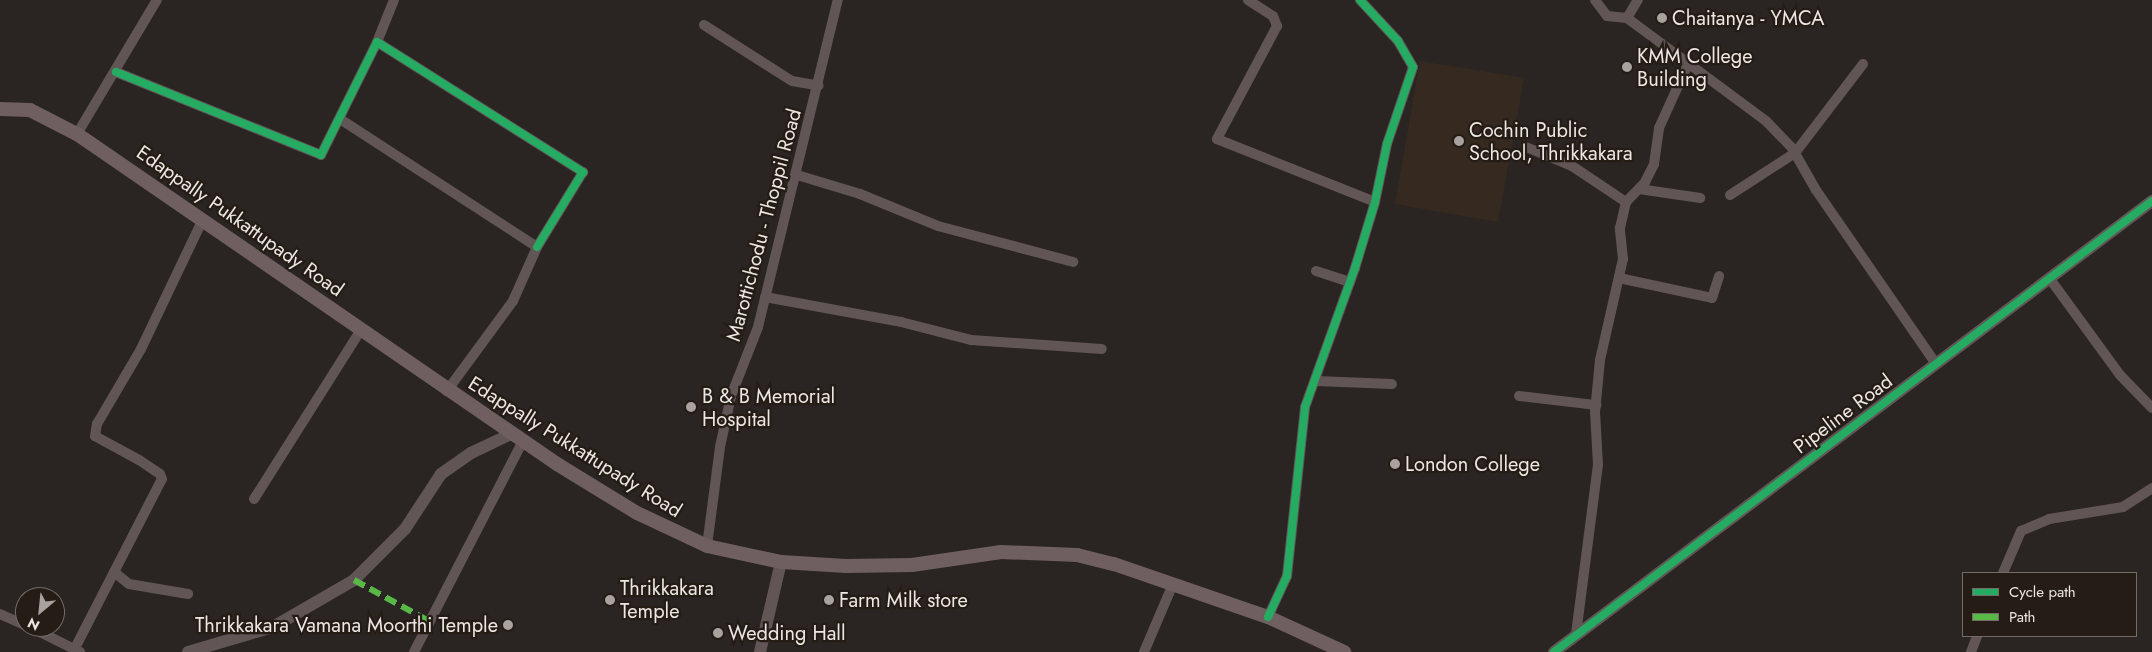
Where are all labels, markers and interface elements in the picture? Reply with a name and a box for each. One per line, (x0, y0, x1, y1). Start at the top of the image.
place label: Chaitanya - YMCA (1672, 6, 1824, 30)
marker: Chaitanya - YMCA (1656, 12, 1668, 24)
place label: KMM College Building (1637, 44, 1753, 91)
marker: KMM College Building (1621, 61, 1633, 73)
street label: Marottichodu - Thoppil Road (721, 106, 807, 344)
place label: Cochin Public School, Thrikkakara (1469, 118, 1633, 165)
marker: Cochin Public School, Thrikkakara (1453, 135, 1465, 147)
street label: Edappally Pukkattupady Road (132, 140, 348, 302)
street label: Pipeline Road (1789, 369, 1897, 459)
street label: Edappally Pukkattupady Road (464, 371, 686, 523)
place label: B & B Memorial Hospital (702, 384, 835, 431)
marker: B & B Memorial Hospital (684, 400, 698, 414)
place label: London College (1405, 452, 1540, 476)
marker: London College (1389, 458, 1401, 470)
legend (1962, 572, 2137, 637)
place label: Thrikkakara Temple (620, 576, 714, 623)
text: Cycle path (2009, 581, 2076, 603)
north arrow (15, 587, 65, 637)
place label: Farm Milk store (839, 588, 968, 612)
marker: Thrikkakara Temple (604, 594, 616, 606)
marker: Farm Milk store (823, 594, 835, 606)
text: Path (2009, 606, 2035, 628)
text: N (24, 613, 43, 636)
place label: Thrikkakara Vamana Moorthi Temple (195, 613, 498, 637)
marker: Thrikkakara Vamana Moorthi Temple (502, 619, 514, 631)
place label: Wedding Hall (728, 621, 846, 645)
marker: Wedding Hall (712, 627, 724, 639)

